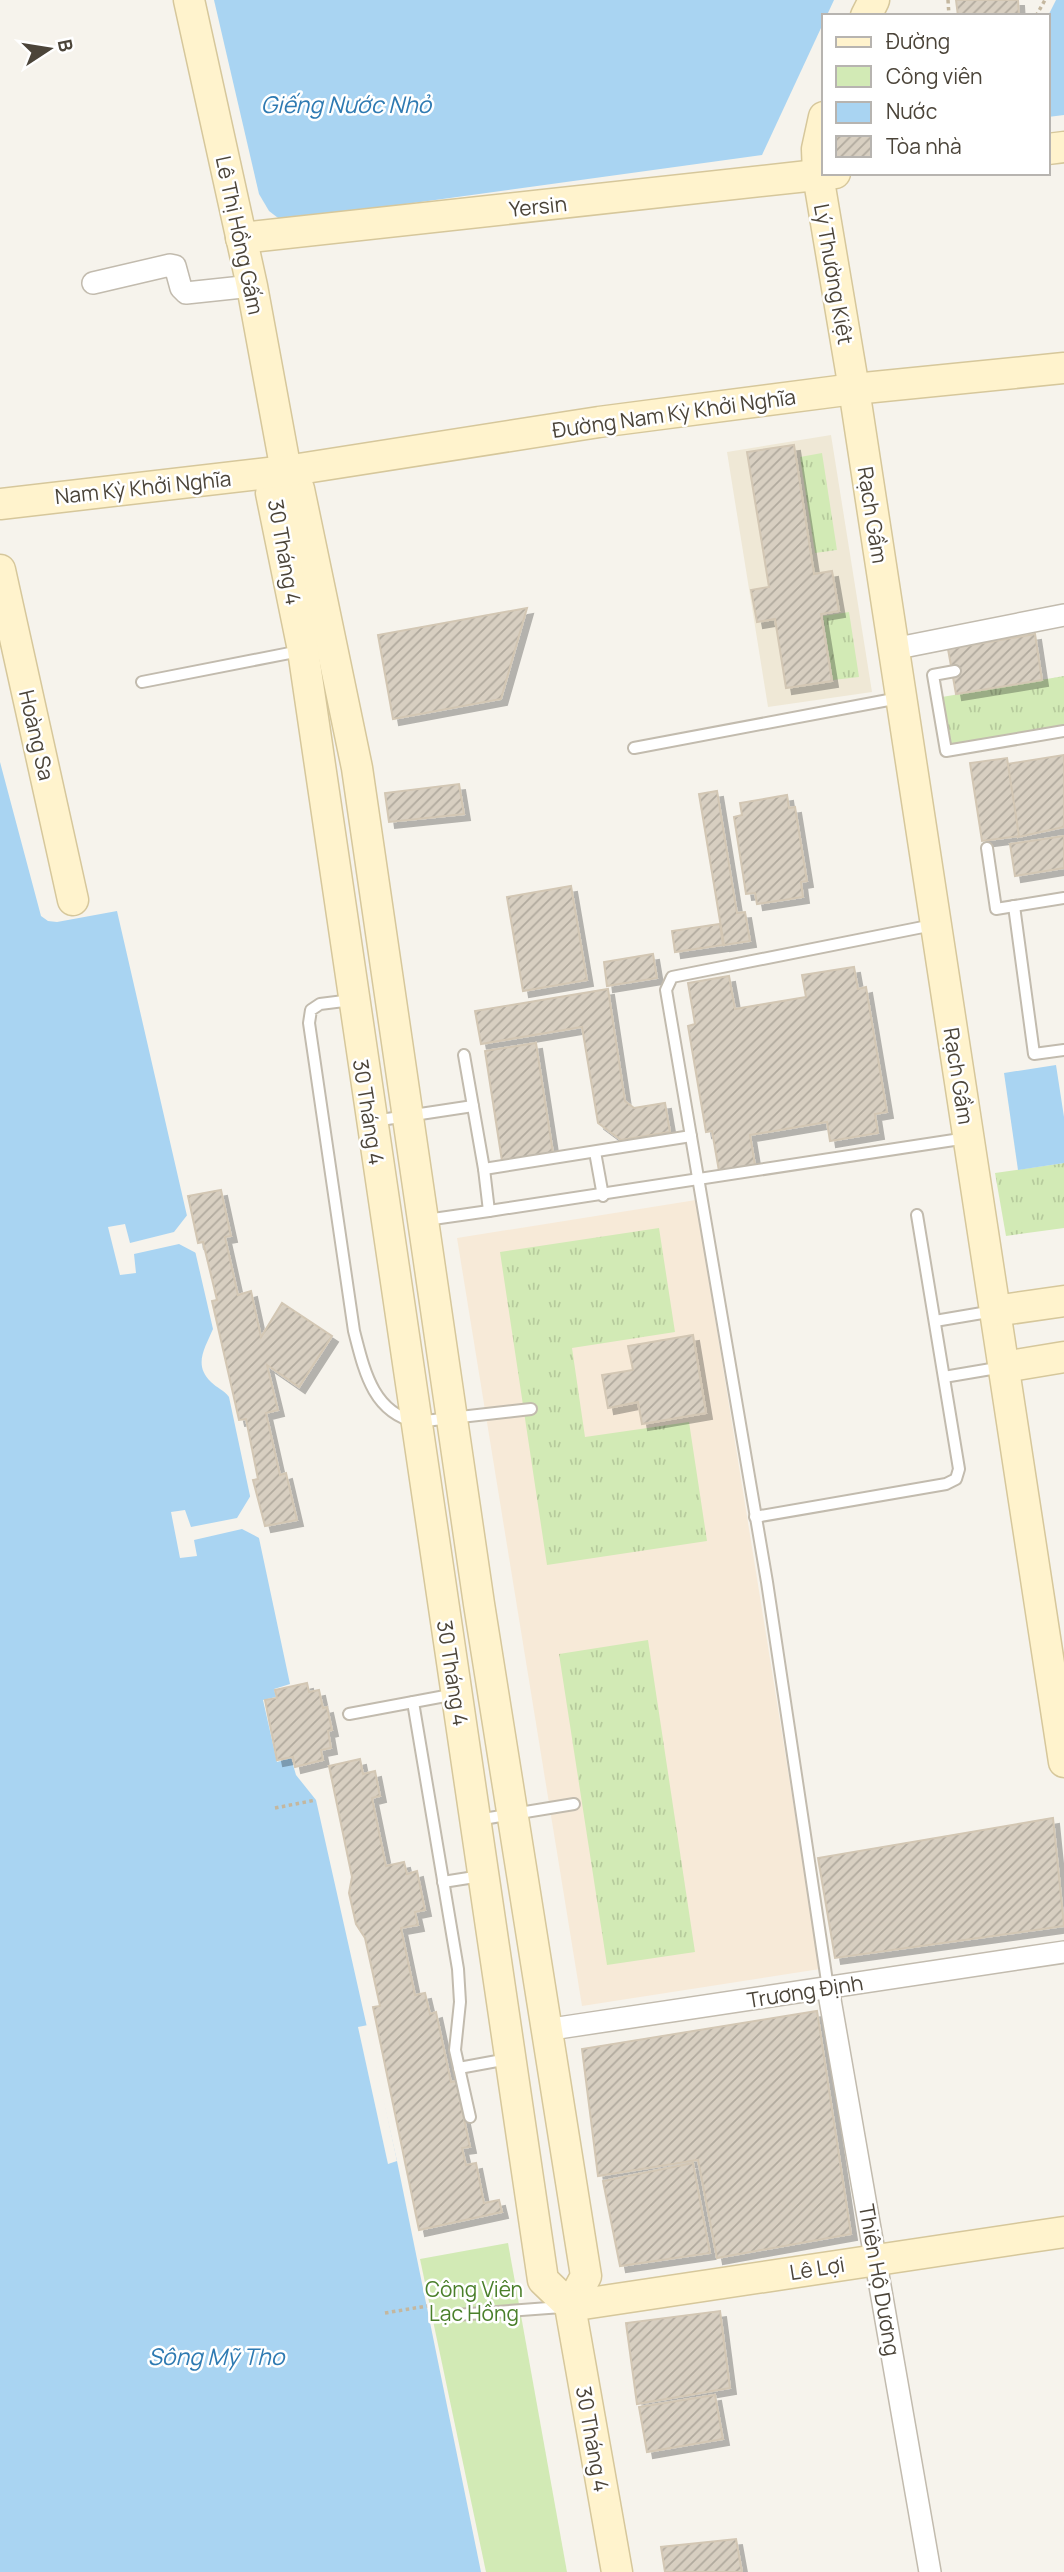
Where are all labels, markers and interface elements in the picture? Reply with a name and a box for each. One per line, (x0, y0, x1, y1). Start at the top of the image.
north arrow (14, 14, 84, 84)
legend (822, 14, 1050, 175)
text: Đường (886, 27, 950, 55)
text: B (52, 37, 80, 54)
text: Công viên (886, 62, 983, 90)
water label: Giếng Nước Nhỏ (261, 88, 433, 120)
text: Nước (886, 97, 937, 125)
text: Tòa nhà (886, 132, 962, 160)
street label: Lê Thị Hồng Gấm (210, 153, 270, 317)
street label: Yersin (508, 189, 568, 223)
street label: Lý Thường Kiệt (808, 201, 860, 347)
street label: Đường Nam Kỳ Khởi Nghĩa (550, 382, 798, 444)
street label: Nam Kỳ Khởi Nghĩa (53, 464, 233, 510)
street label: Rạch Gầm (852, 465, 894, 565)
street label: 30 Tháng 4 (262, 497, 308, 607)
street label: Hoàng Sa (13, 687, 61, 783)
street label: Rạch Gầm (938, 1026, 980, 1126)
street label: 30 Tháng 4 (347, 1057, 391, 1167)
street label: 30 Tháng 4 (431, 1618, 475, 1728)
street label: Trương Định (745, 1968, 865, 2014)
street label: Thiên Hộ Dương (853, 2202, 907, 2358)
street label: Lê Lợi (788, 2250, 846, 2286)
park label: Công Viên Lạc Hồng (425, 2275, 523, 2327)
water label: Sông Mỹ Tho (148, 2340, 286, 2372)
street label: 30 Tháng 4 (570, 2384, 616, 2494)

